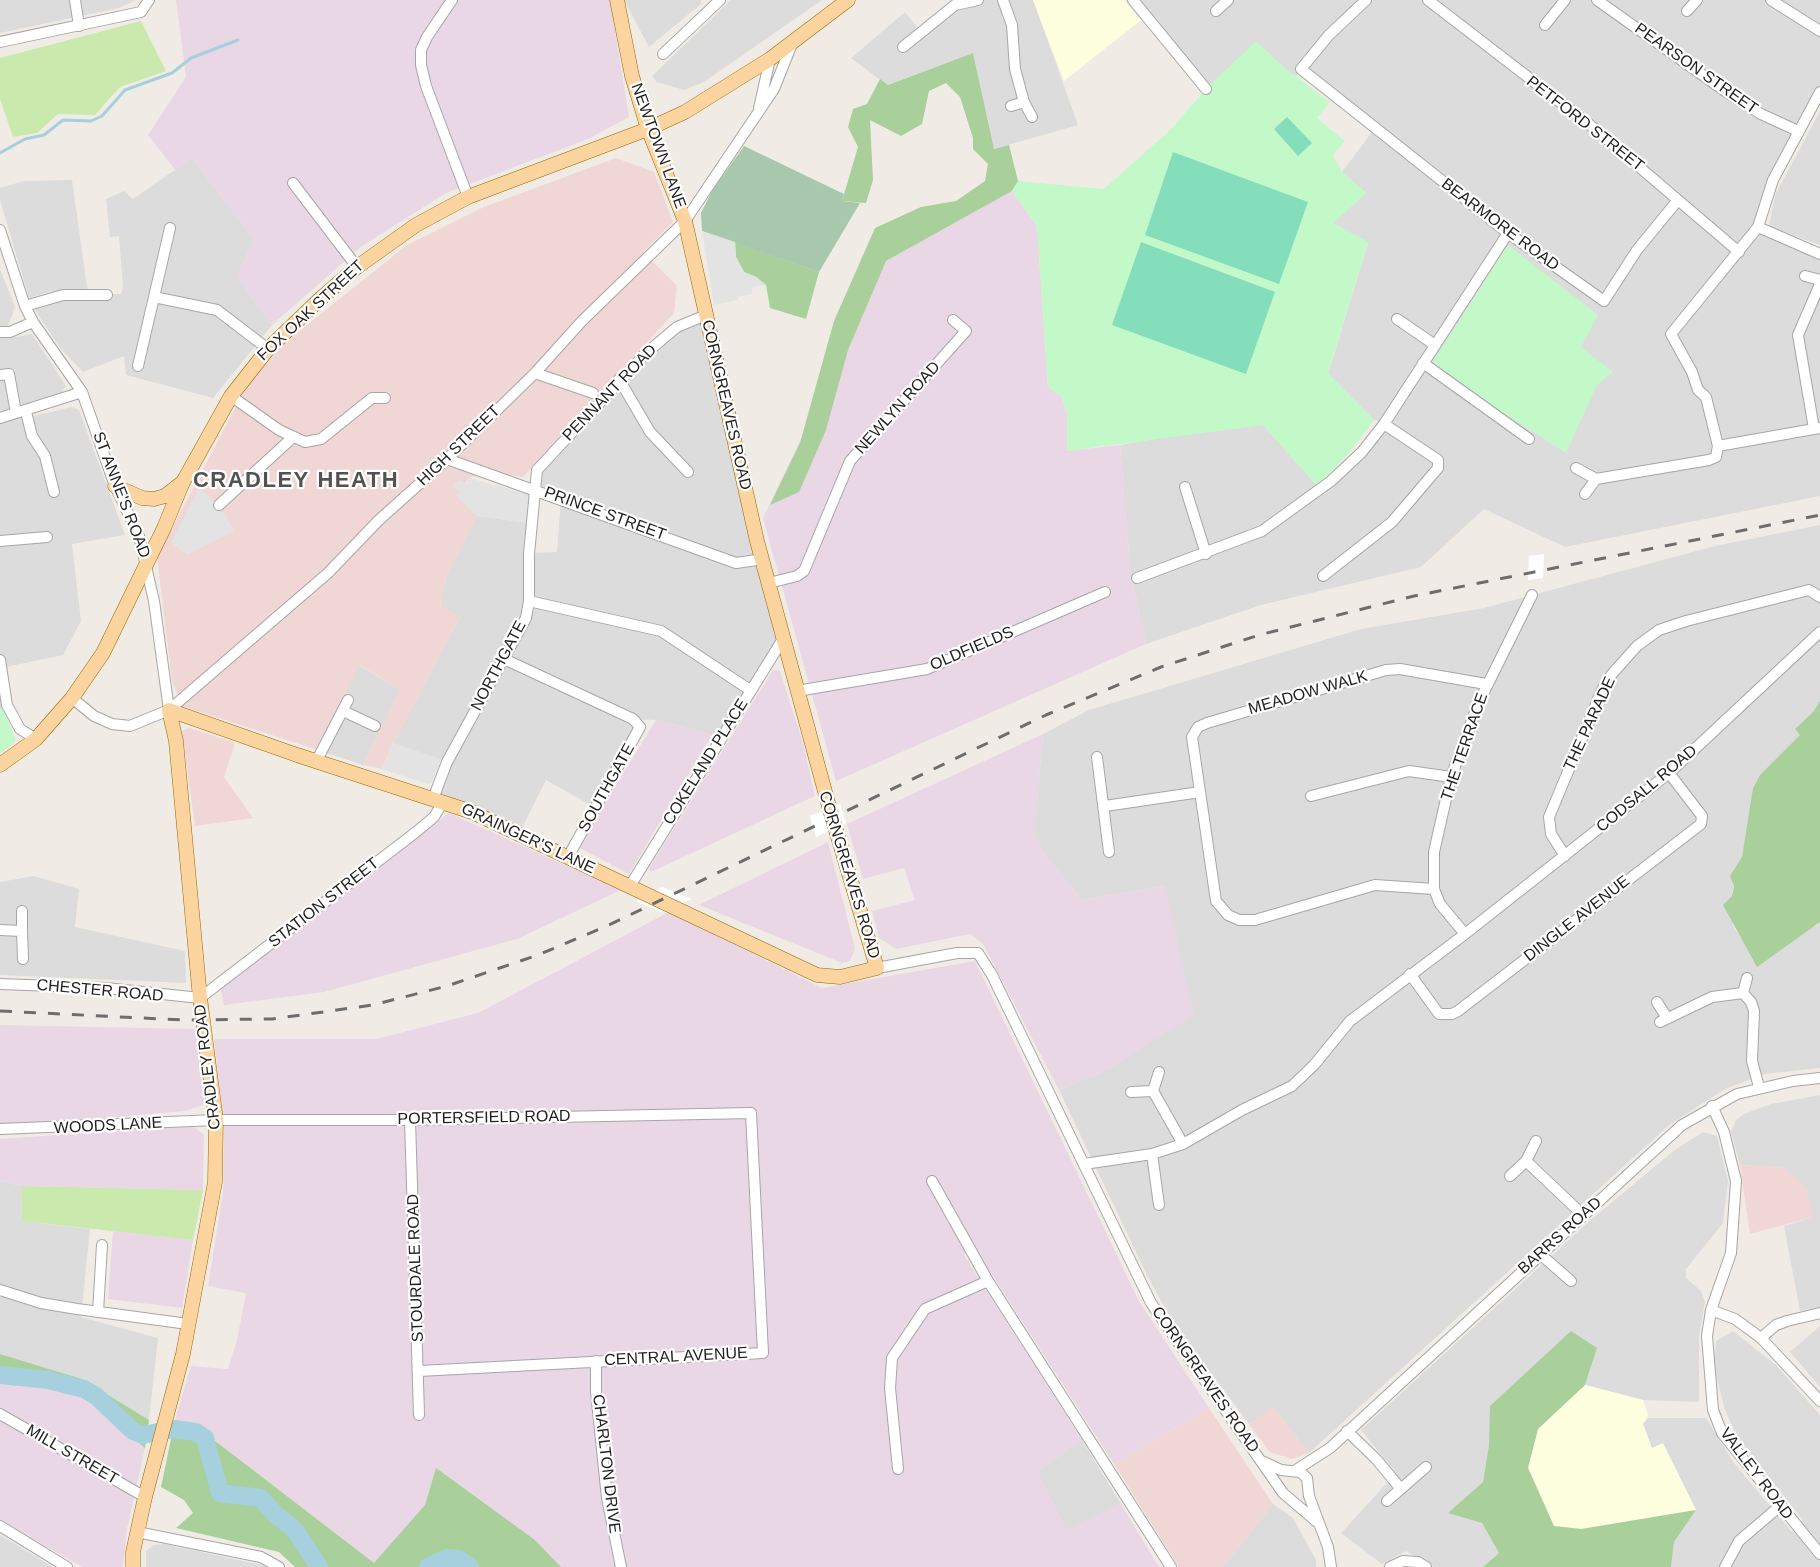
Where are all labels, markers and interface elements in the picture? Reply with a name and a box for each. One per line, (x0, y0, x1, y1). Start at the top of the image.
street label: PEARSON STREET (1631, 19, 1761, 119)
street label: PETFORD STREET (1522, 72, 1648, 176)
street label: NEWTOWN LANE (626, 81, 690, 211)
street label: BEARMORE ROAD (1437, 175, 1563, 275)
street label: FOX OAK STREET (254, 257, 368, 365)
street label: CORNGREAVES ROAD (697, 318, 755, 492)
street label: PENNANT ROAD (559, 341, 661, 445)
street label: NEWLYN ROAD (851, 358, 945, 458)
street label: HIGH STREET (414, 402, 504, 490)
street label: ST ANNE'S ROAD (88, 429, 154, 561)
district label: CRADLEY HEATH (193, 468, 399, 494)
street label: PRINCE STREET (542, 483, 668, 545)
street label: NORTHGATE (467, 618, 531, 714)
street label: OLDFIELDS (927, 623, 1017, 675)
street label: MEADOW WALK (1246, 667, 1370, 719)
street label: THE PARADE (1560, 674, 1620, 774)
street label: THE TERRACE (1438, 691, 1492, 803)
street label: COKELAND PLACE (659, 695, 753, 829)
street label: SOUTHGATE (575, 740, 639, 836)
street label: CODSALL ROAD (1593, 741, 1701, 837)
street label: CORNGREAVES ROAD (814, 789, 884, 961)
street label: GRAINGER'S LANE (458, 800, 598, 878)
street label: STATION STREET (265, 854, 383, 952)
street label: DINGLE AVENUE (1520, 872, 1634, 966)
street label: CHESTER ROAD (36, 976, 164, 1006)
street label: CRADLEY ROAD (191, 1003, 225, 1131)
street label: PORTERSFIELD ROAD (397, 1107, 571, 1129)
street label: WOODS LANE (53, 1114, 163, 1138)
street label: BARRS ROAD (1514, 1193, 1606, 1279)
street label: STOURDALE ROAD (404, 1194, 428, 1342)
street label: CORNGREAVES ROAD (1147, 1303, 1263, 1457)
street label: CENTRAL AVENUE (604, 1344, 748, 1370)
street label: CHARLTON DRIVE (588, 1393, 624, 1535)
street label: MILL STREET (23, 1421, 121, 1489)
street label: VALLEY ROAD (1715, 1424, 1797, 1524)

